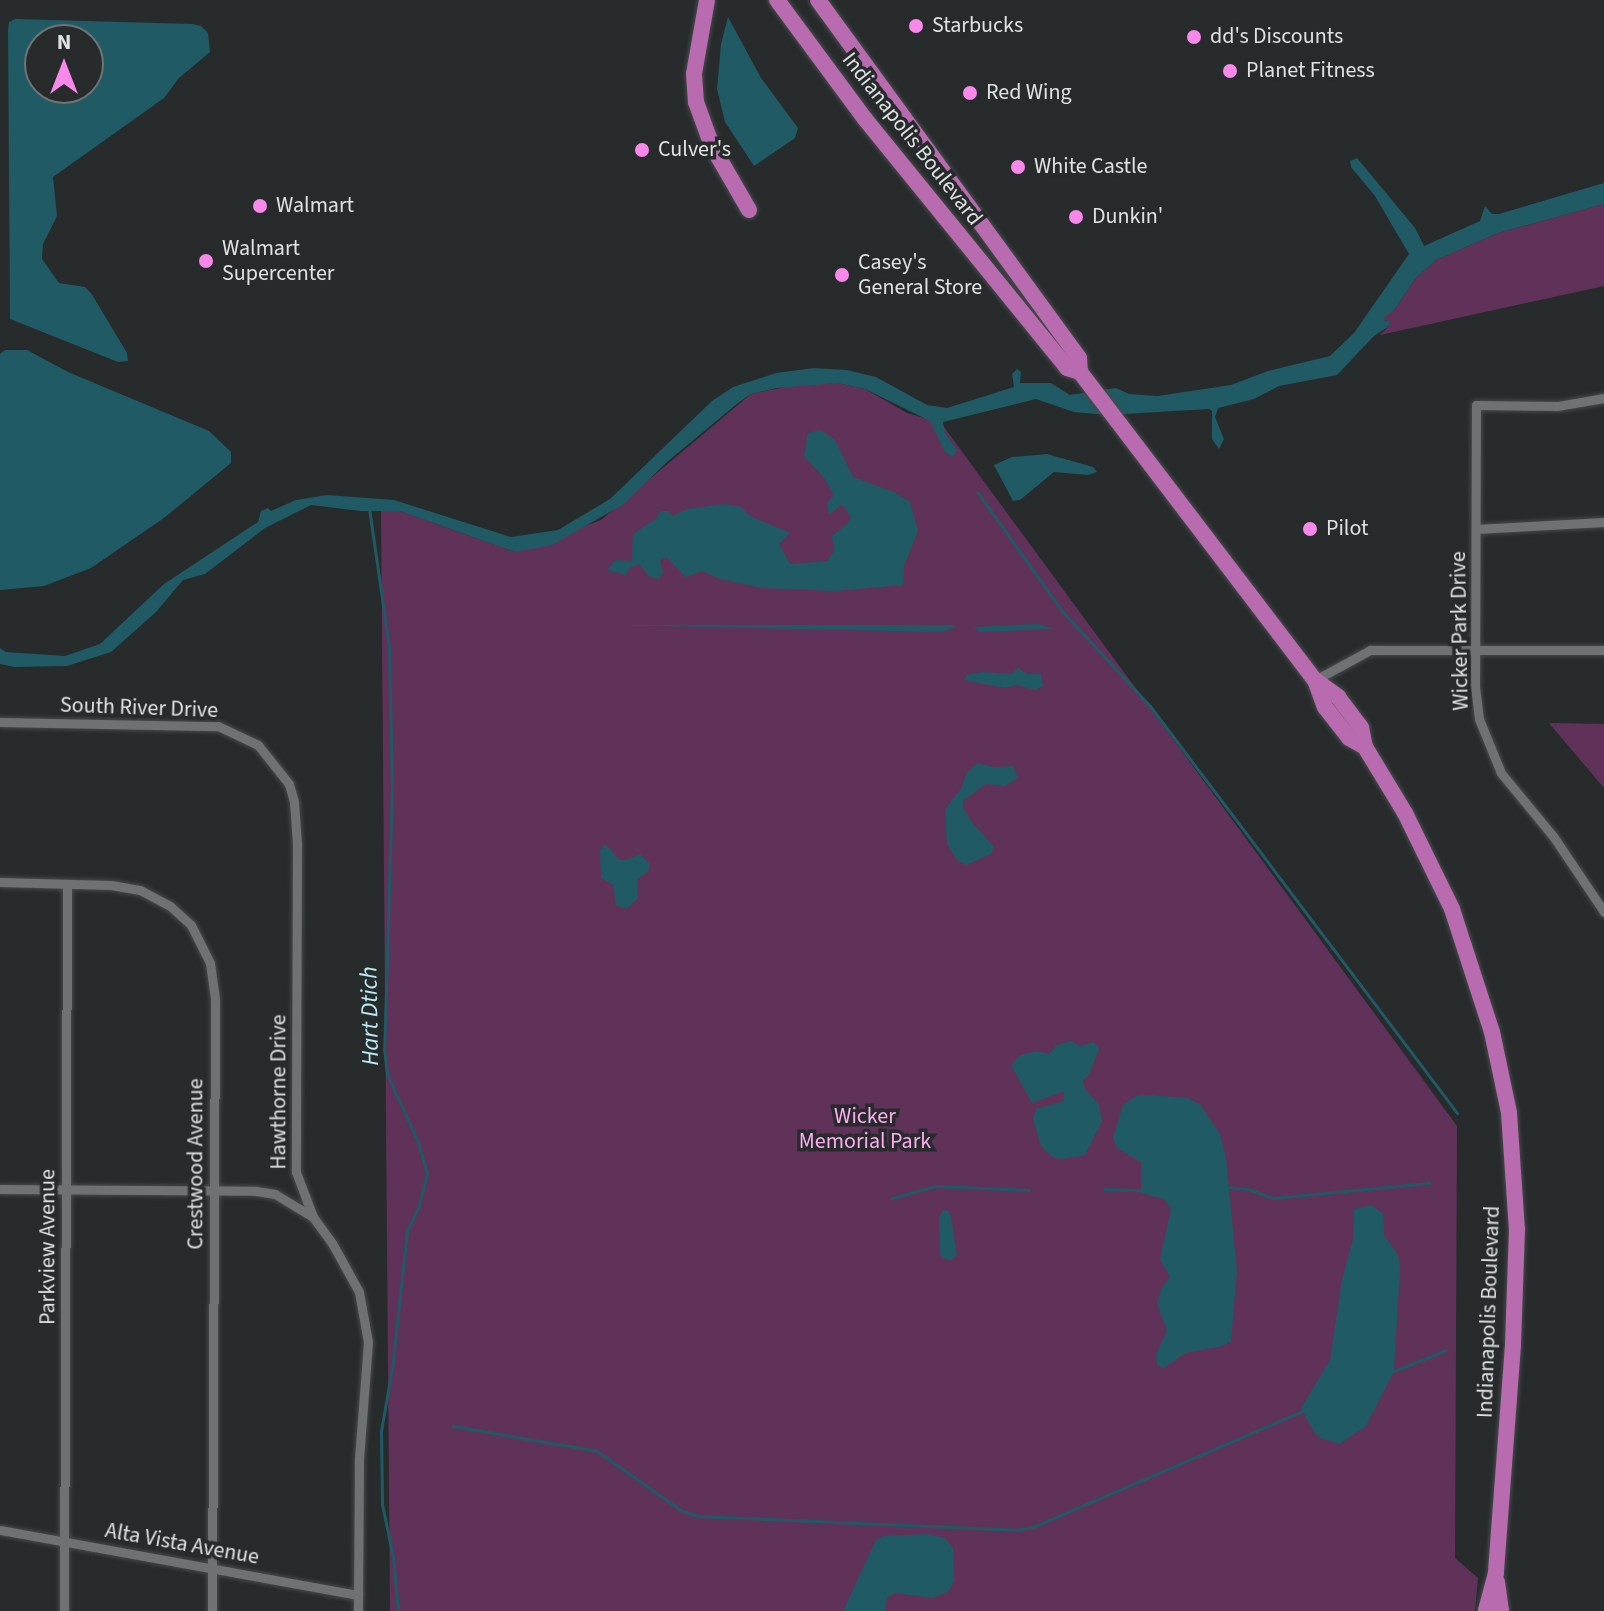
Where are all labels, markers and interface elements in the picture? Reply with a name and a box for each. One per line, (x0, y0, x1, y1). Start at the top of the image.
place label: Starbucks (932, 13, 1023, 39)
marker: Starbucks (907, 17, 925, 35)
north arrow (24, 24, 104, 104)
place label: dd's Discounts (1210, 24, 1343, 50)
text: N (57, 26, 71, 58)
marker: dd's Discounts (1185, 28, 1203, 46)
street label: Indianapolis Boulevard (836, 47, 988, 231)
place label: Planet Fitness (1246, 58, 1375, 84)
marker: Planet Fitness (1221, 62, 1239, 80)
place label: Red Wing (986, 80, 1072, 106)
marker: Red Wing (961, 84, 979, 102)
place label: Culver's (658, 137, 731, 163)
marker: Culver's (633, 141, 651, 159)
place label: White Castle (1034, 154, 1148, 180)
marker: White Castle (1009, 158, 1027, 176)
place label: Walmart (276, 193, 354, 219)
marker: Walmart (251, 197, 269, 215)
place label: Dunkin' (1092, 204, 1163, 230)
marker: Dunkin' (1067, 208, 1085, 226)
place label: Walmart Supercenter (222, 235, 334, 286)
place label: Casey's General Store (858, 249, 982, 300)
marker: Walmart Supercenter (197, 252, 215, 270)
marker: Casey's General Store (833, 266, 851, 284)
place label: Pilot (1326, 516, 1368, 542)
marker: Pilot (1301, 520, 1319, 538)
street label: Wicker Park Drive (1445, 551, 1475, 711)
street label: South River Drive (59, 692, 219, 724)
water label: Hart Dtich (355, 966, 385, 1066)
street label: Hawthorne Drive (266, 1014, 292, 1170)
street label: Crestwood Avenue (183, 1078, 209, 1250)
park label: Wicker Memorial Park (799, 1103, 931, 1154)
street label: Parkview Avenue (35, 1169, 61, 1325)
street label: Indianapolis Boulevard (1472, 1205, 1506, 1419)
street label: Alta Vista Avenue (103, 1517, 261, 1571)

